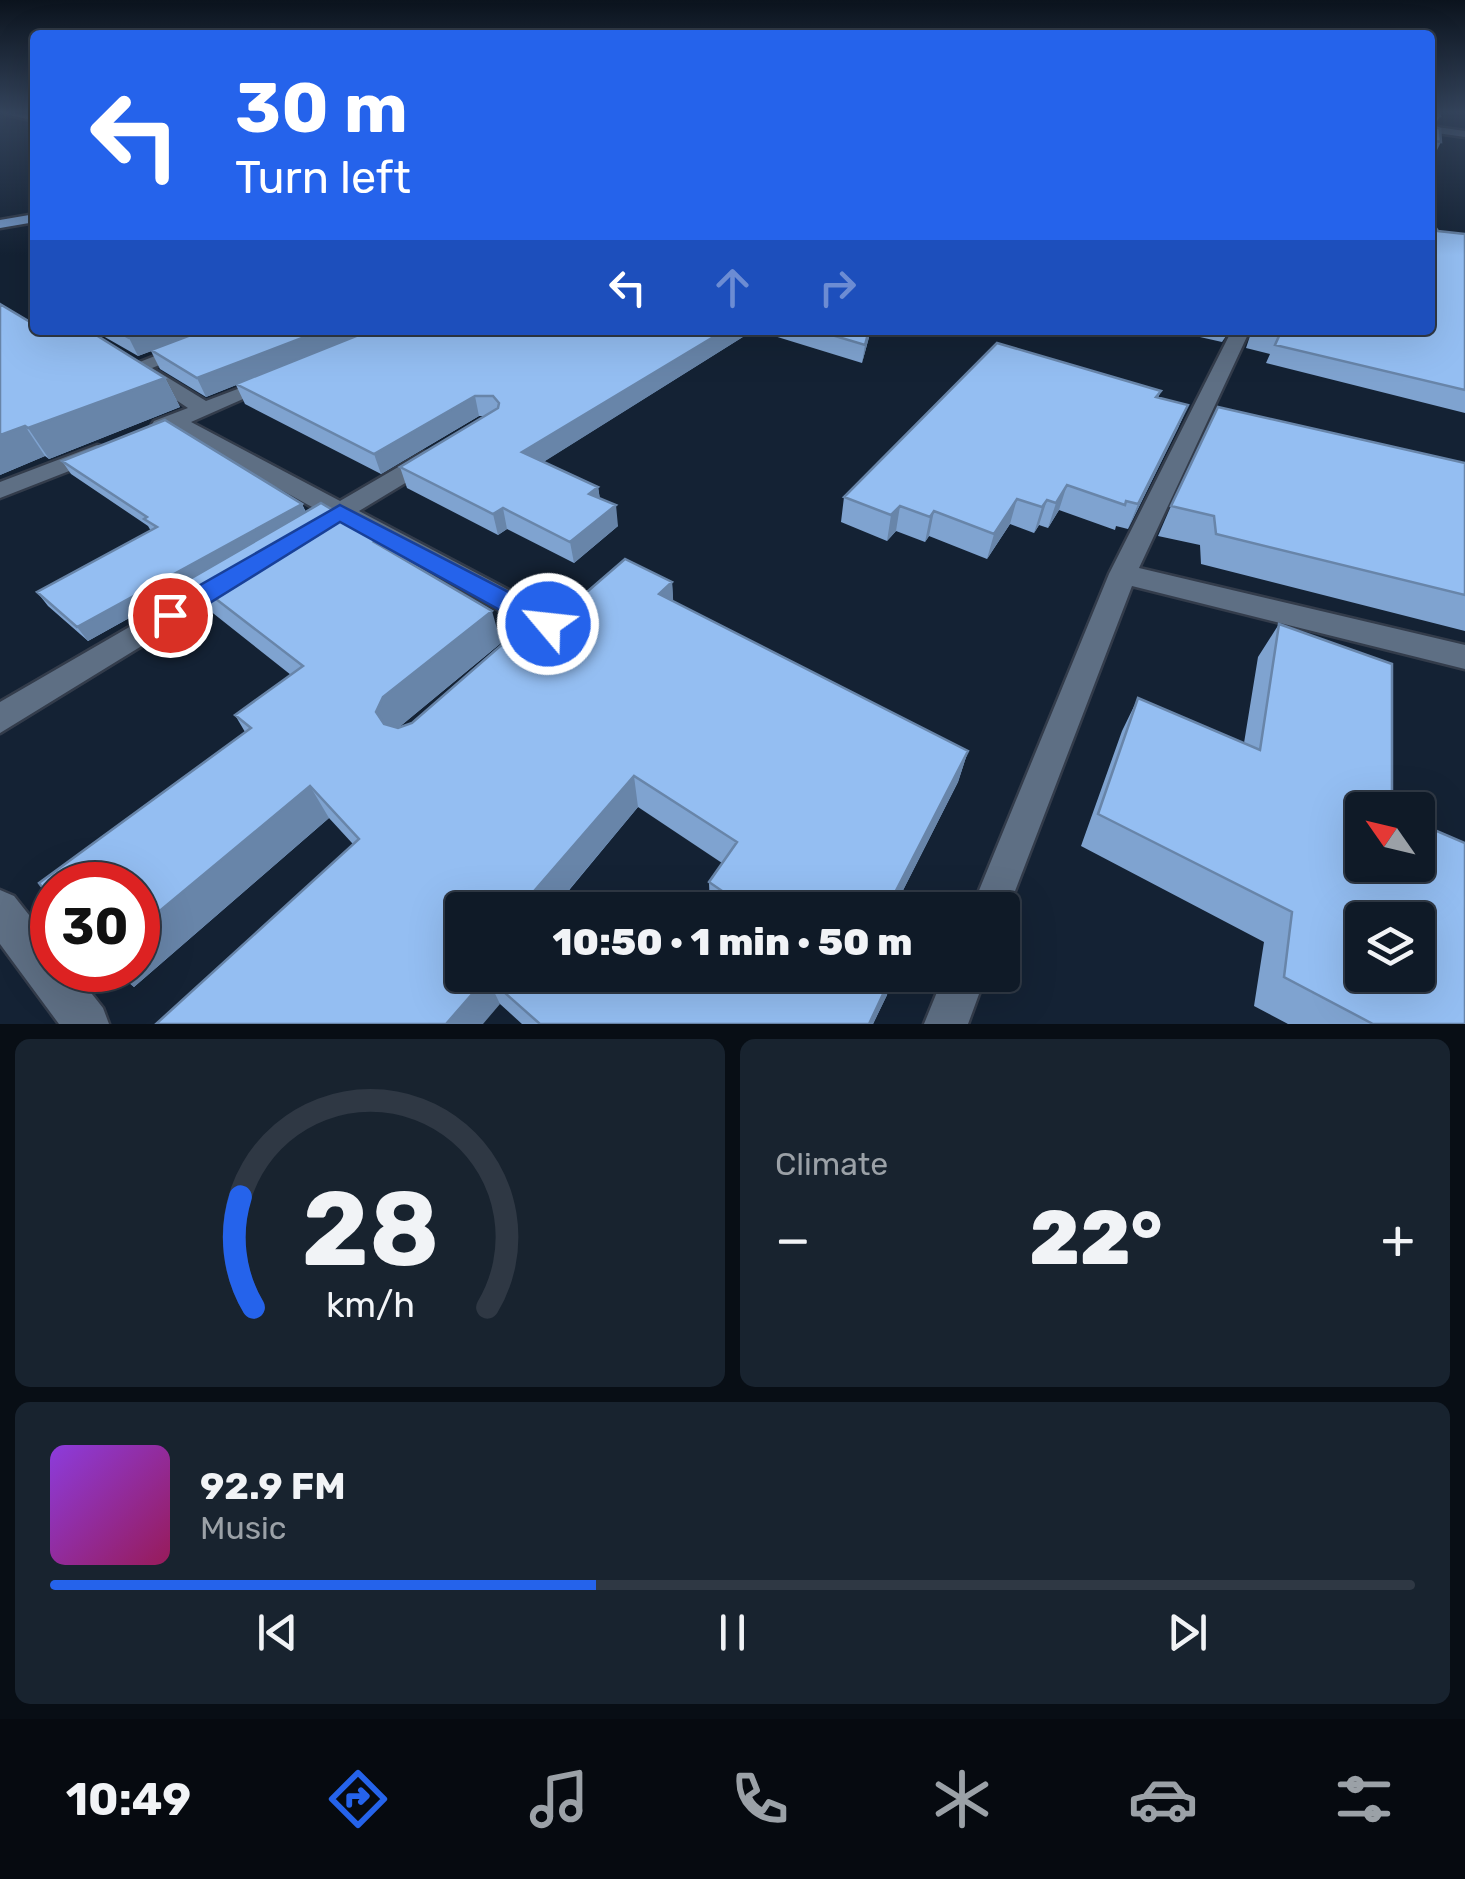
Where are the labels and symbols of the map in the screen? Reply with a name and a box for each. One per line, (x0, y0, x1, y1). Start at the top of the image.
position arrow (496, 572, 600, 676)
pin (128, 573, 213, 658)
north arrow (1345, 792, 1435, 882)
speed limit sign: 30 (30, 862, 160, 992)

